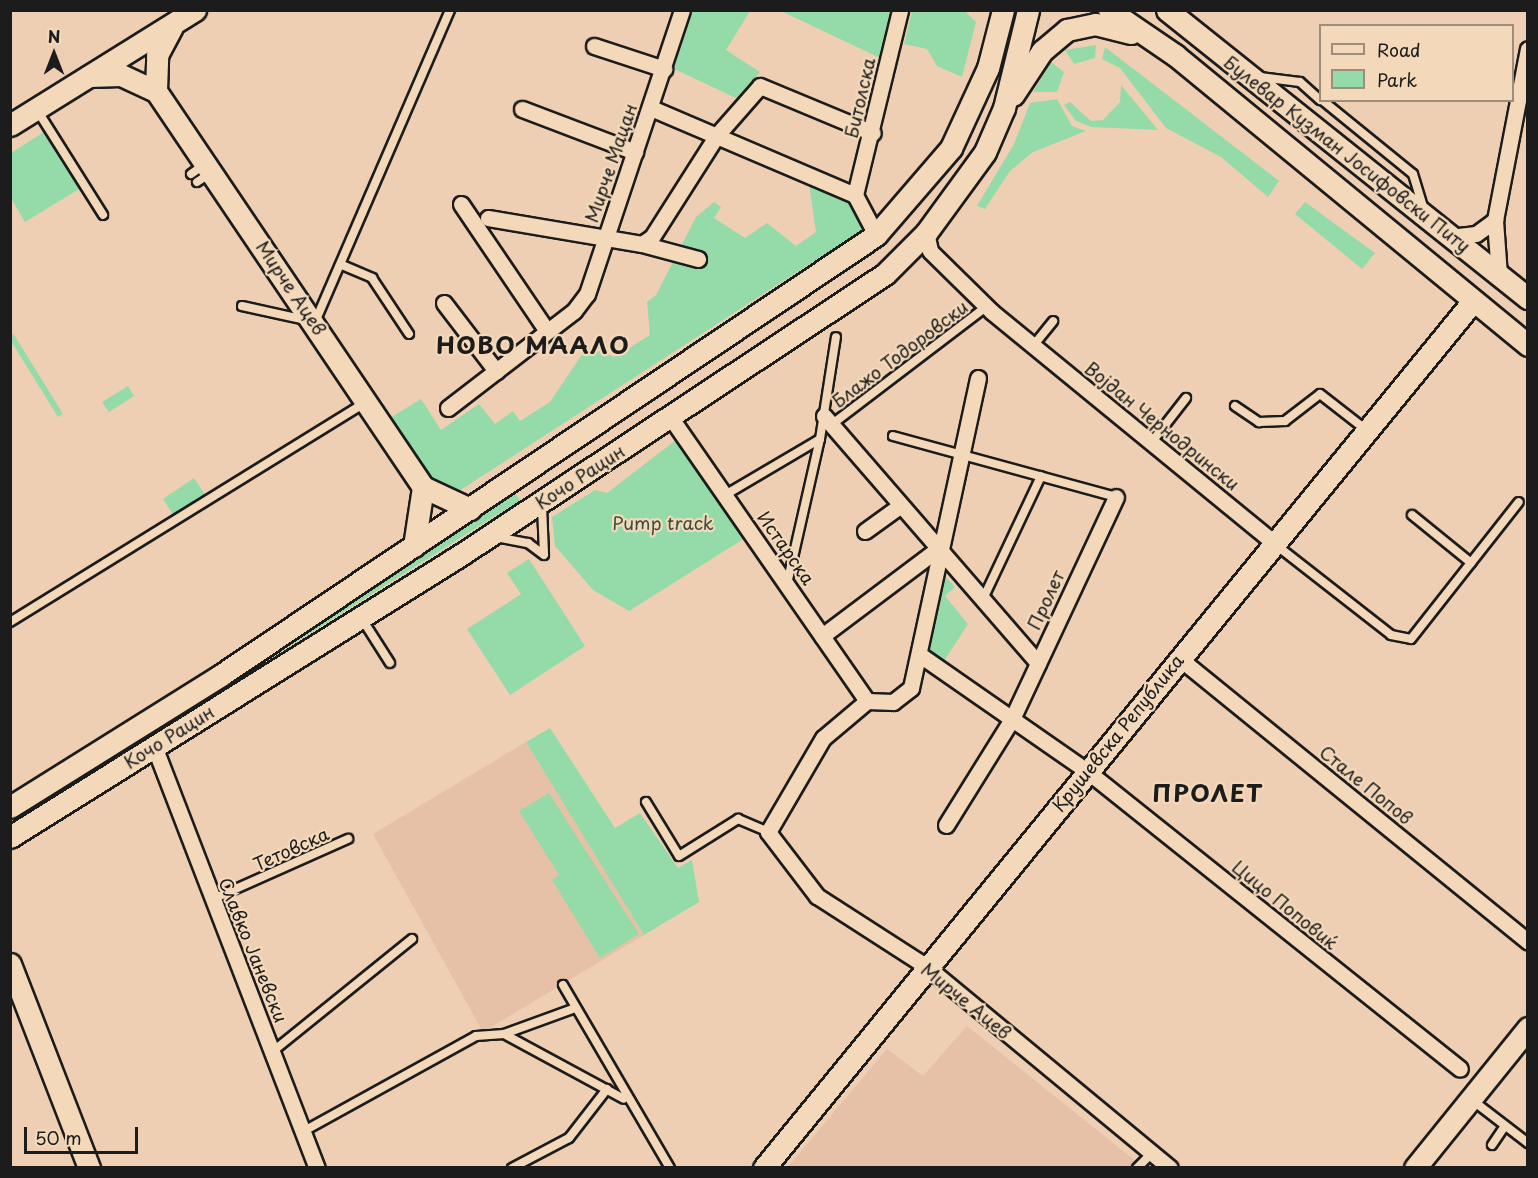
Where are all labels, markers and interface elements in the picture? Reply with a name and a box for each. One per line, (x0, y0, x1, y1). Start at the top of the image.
north arrow (24, 24, 84, 84)
text: N (48, 24, 60, 48)
legend (1319, 24, 1514, 102)
text: Road (1377, 36, 1421, 63)
street label: Булевар Кузман Јосифовски Питу (1218, 50, 1476, 258)
street label: Битолска (840, 56, 880, 140)
text: Park (1377, 66, 1417, 93)
street label: Мирче Мацан (580, 100, 642, 226)
street label: Мирче Ацев (252, 237, 330, 339)
street label: Блажо Тодоровски (828, 296, 972, 412)
district label: НОВО МААЛО (437, 331, 629, 359)
street label: Војдан Чернодрински (1080, 357, 1244, 495)
street label: Кочо Рацин (531, 440, 629, 514)
street label: Истарска (753, 507, 819, 589)
park label: Pump track (613, 512, 713, 534)
street label: Пролет (1023, 567, 1069, 633)
street label: Крушевска Република (1047, 649, 1189, 817)
street label: Кочо Рацин (120, 701, 218, 773)
street label: Стале Попов (1315, 741, 1417, 829)
district label: ПРОЛЕТ (1153, 779, 1263, 807)
street label: Тетовска (250, 823, 332, 875)
street label: Цицо Поповиќ (1228, 856, 1342, 954)
street label: Славко Јаневски (214, 874, 292, 1026)
street label: Мирче Ацев (917, 958, 1015, 1044)
scale bar (27, 1115, 141, 1153)
text: 50 m (35, 1124, 82, 1151)

